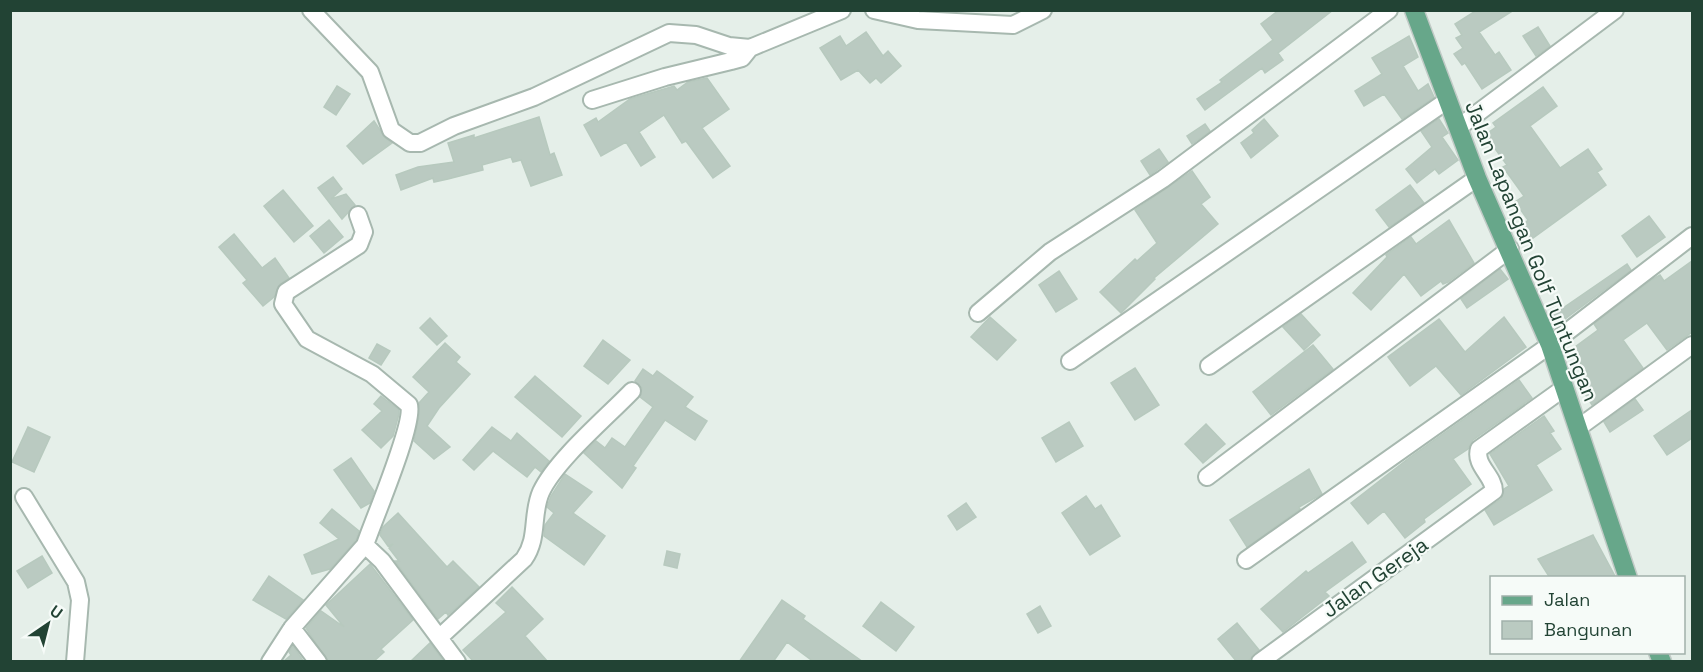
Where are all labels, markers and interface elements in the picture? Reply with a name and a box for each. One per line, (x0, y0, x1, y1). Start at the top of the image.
street label: Jalan Lapangan Golf Tuntungan (1459, 97, 1605, 405)
street label: Jalan Gereja (1317, 531, 1433, 623)
legend (1490, 576, 1685, 654)
text: Jalan (1544, 588, 1590, 611)
north arrow (18, 594, 78, 654)
text: U (46, 600, 67, 624)
text: Bangunan (1544, 618, 1632, 641)

